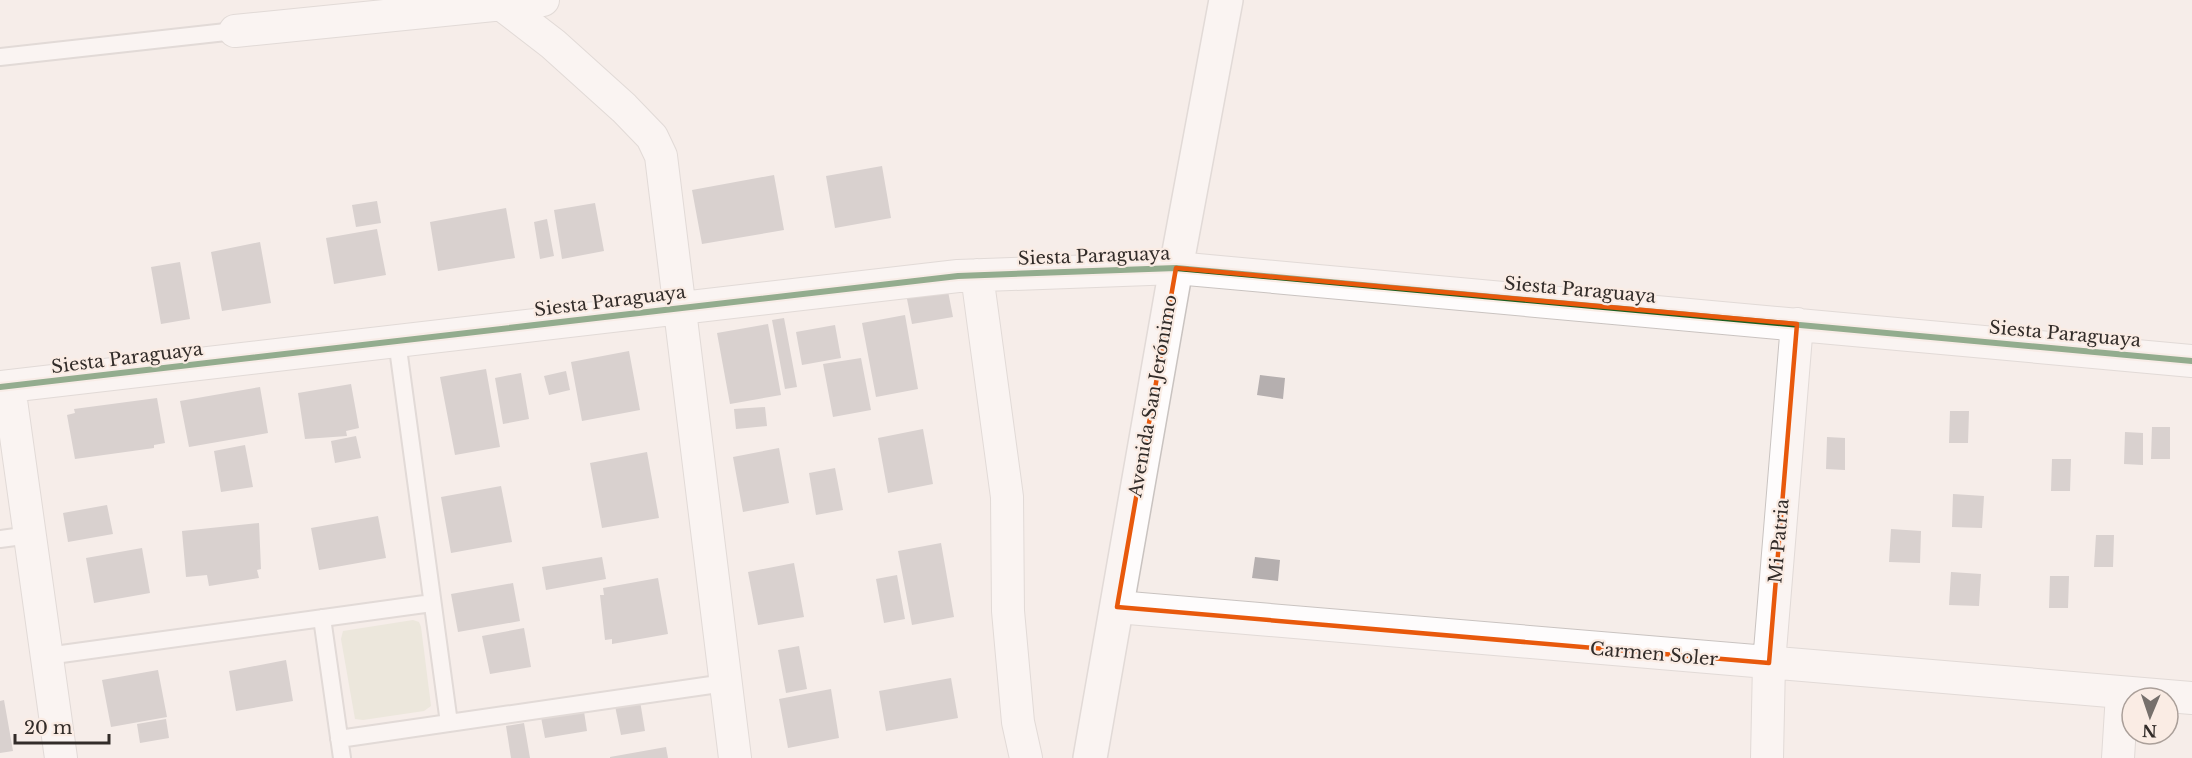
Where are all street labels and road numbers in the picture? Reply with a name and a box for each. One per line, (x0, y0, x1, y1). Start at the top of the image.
street label: Siesta Paraguaya (1017, 242, 1171, 270)
street label: Siesta Paraguaya (1503, 272, 1657, 308)
street label: Siesta Paraguaya (533, 281, 687, 321)
street label: Avenida San Jerónimo (1124, 293, 1182, 500)
street label: Siesta Paraguaya (1988, 316, 2142, 352)
street label: Siesta Paraguaya (50, 338, 204, 378)
street label: Mi Patria (1764, 498, 1794, 584)
street label: Carmen Soler (1589, 637, 1719, 671)

